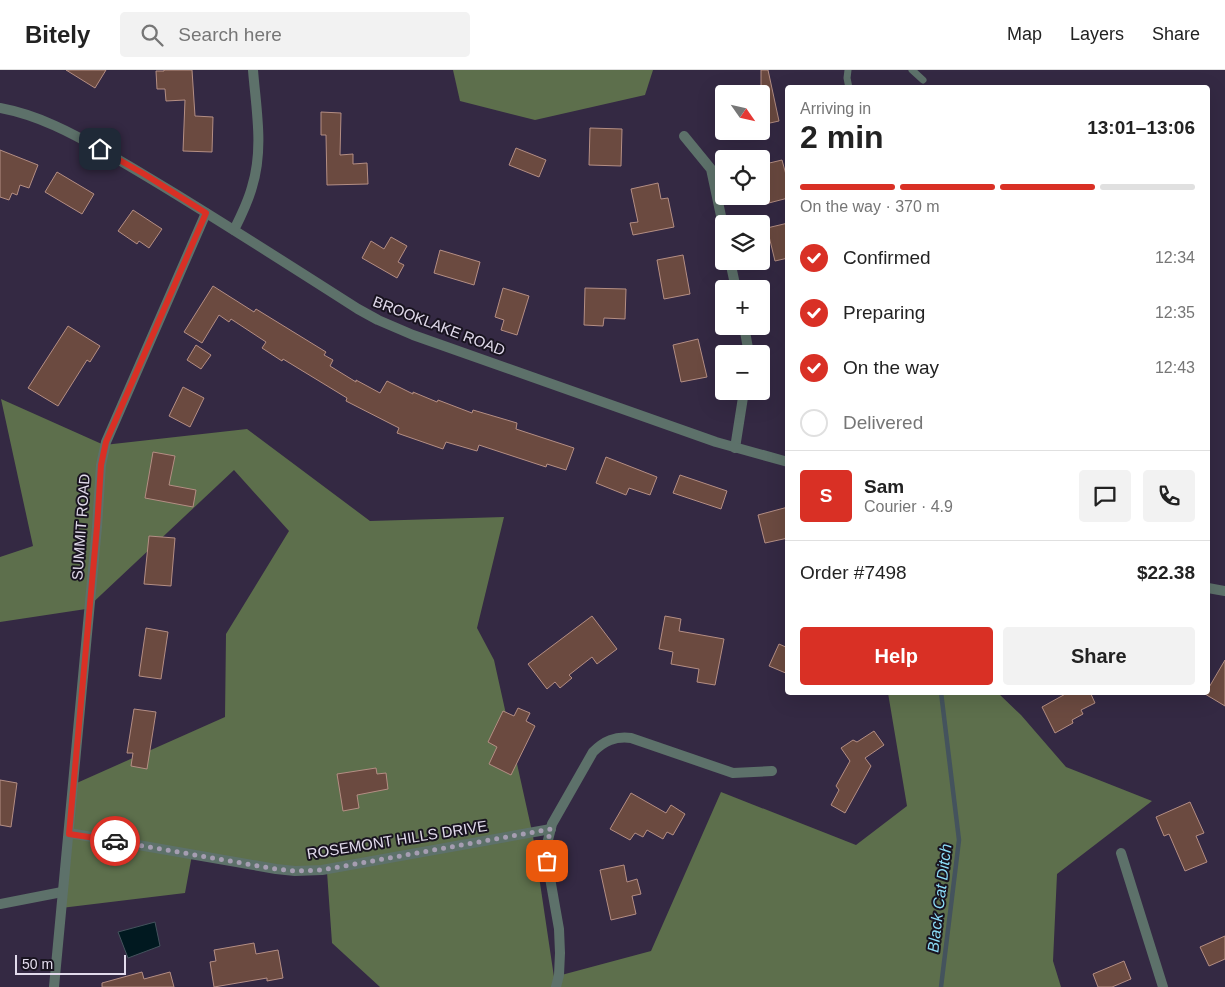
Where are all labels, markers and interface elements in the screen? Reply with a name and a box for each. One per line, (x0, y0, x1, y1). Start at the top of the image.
search box (120, 12, 470, 57)
text: Bitely (25, 21, 90, 48)
icon: search (138, 21, 166, 49)
text: Search here (178, 24, 282, 45)
text: Map (1007, 24, 1042, 44)
text: Layers (1070, 24, 1124, 44)
text: Share (1152, 24, 1200, 44)
north arrow (715, 85, 770, 140)
map controls (715, 85, 770, 400)
text: Arriving in (800, 100, 871, 117)
text: 13:01–13:06 (1087, 117, 1195, 138)
text: 2 min (800, 119, 884, 155)
pin (79, 128, 121, 170)
icon: home (86, 135, 114, 163)
button: locate (715, 150, 770, 205)
text: On the way · 370 m (800, 198, 940, 215)
button: layers (715, 215, 770, 270)
icon: check (800, 244, 828, 272)
text: Confirmed (843, 247, 931, 268)
text: 12:34 (1155, 249, 1195, 266)
button: + (715, 280, 770, 335)
street label: BROOKLAKE ROAD (371, 293, 508, 359)
icon: check (800, 299, 828, 327)
text: Preparing (843, 302, 925, 323)
text: 12:35 (1155, 304, 1195, 321)
button: − (715, 345, 770, 400)
icon: check (800, 354, 828, 382)
text: On the way (843, 357, 939, 378)
text: 12:43 (1155, 359, 1195, 376)
text: Delivered (843, 412, 923, 433)
button: chat (1079, 470, 1131, 522)
button: phone (1143, 470, 1195, 522)
street label: SUMMIT ROAD (68, 473, 93, 581)
text: Sam (864, 476, 904, 497)
text: S (820, 485, 832, 506)
text: Courier · 4.9 (864, 498, 953, 515)
text: Order #7498 (800, 562, 907, 583)
text: $22.38 (1137, 562, 1195, 583)
button: Help (800, 627, 993, 685)
button: Share (1003, 627, 1195, 685)
courier (90, 816, 140, 866)
street label: ROSEMONT HILLS DRIVE (306, 817, 488, 862)
icon: car (101, 827, 129, 855)
pin (526, 840, 568, 882)
water label: Black Cat Ditch (924, 843, 955, 953)
icon: bag (533, 847, 561, 875)
scale bar (15, 952, 126, 975)
text: 50 m (22, 956, 53, 972)

